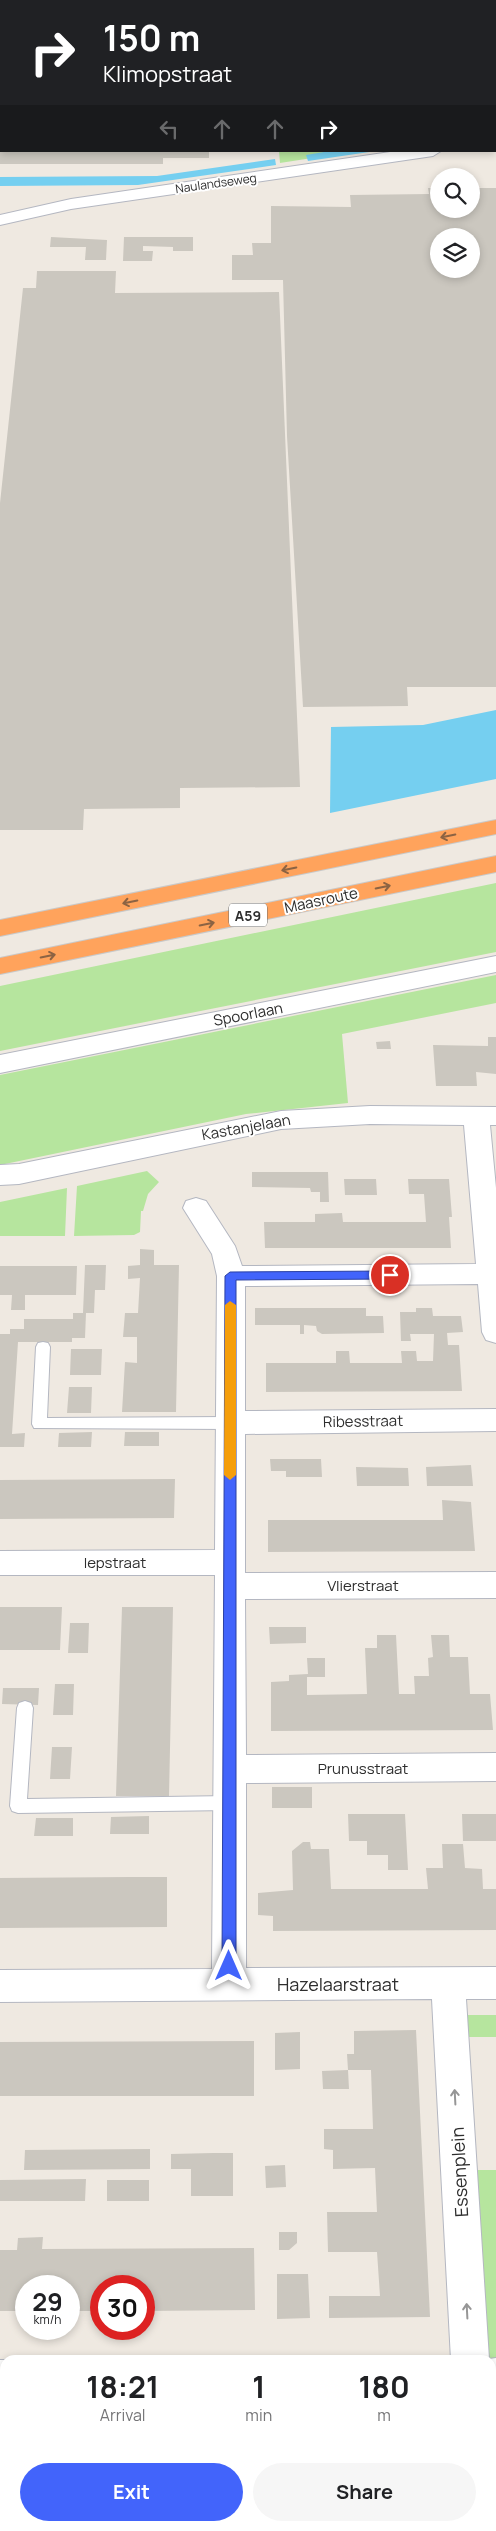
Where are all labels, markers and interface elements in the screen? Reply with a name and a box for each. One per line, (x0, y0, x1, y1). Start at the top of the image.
text: 150 m (103, 14, 200, 62)
icon: right (20, 20, 85, 85)
text: Klimopstraat (103, 59, 232, 89)
icon: left (155, 115, 183, 143)
icon: ahead (208, 115, 236, 143)
icon: ahead (261, 115, 289, 143)
icon: right (314, 115, 342, 143)
map controls (430, 168, 480, 278)
button: search (430, 168, 480, 218)
street label: Naulandseweg (174, 169, 258, 197)
button: layers (430, 228, 480, 278)
one-way arrow (441, 832, 457, 842)
one-way arrow (281, 865, 297, 874)
street label: Maasroute (282, 882, 360, 918)
one-way arrow (375, 882, 391, 891)
one-way arrow (122, 897, 138, 907)
road number: A59 (229, 904, 267, 926)
one-way arrow (198, 918, 214, 928)
one-way arrow (39, 951, 55, 961)
street label: Spoorlaan (211, 997, 285, 1031)
street label: Kastanjelaan (200, 1109, 292, 1145)
pin (369, 1254, 411, 1296)
icon: arrive (376, 1261, 404, 1289)
street label: Ribesstraat (323, 1410, 403, 1432)
street label: Iepstraat (84, 1552, 146, 1573)
street label: Vlierstraat (327, 1575, 399, 1596)
street label: Prunusstraat (318, 1758, 408, 1779)
position arrow (202, 1939, 254, 1991)
street label: Hazelaarstraat (277, 1972, 399, 1996)
one-way arrow (450, 2089, 459, 2105)
street label: Essenplein (445, 2126, 473, 2218)
speed limit sign: 30 (90, 2275, 155, 2340)
text: 29 (32, 2284, 63, 2319)
one-way arrow (463, 2304, 472, 2320)
text: km/h (34, 2311, 61, 2328)
text: 18:21 (86, 2366, 159, 2407)
text: 1 (252, 2366, 265, 2407)
text: 180 (358, 2366, 410, 2407)
text: Arrival (100, 2404, 146, 2426)
text: min (245, 2404, 272, 2426)
text: m (377, 2404, 391, 2426)
button: Exit (20, 2463, 243, 2521)
button: Share (253, 2463, 476, 2521)

